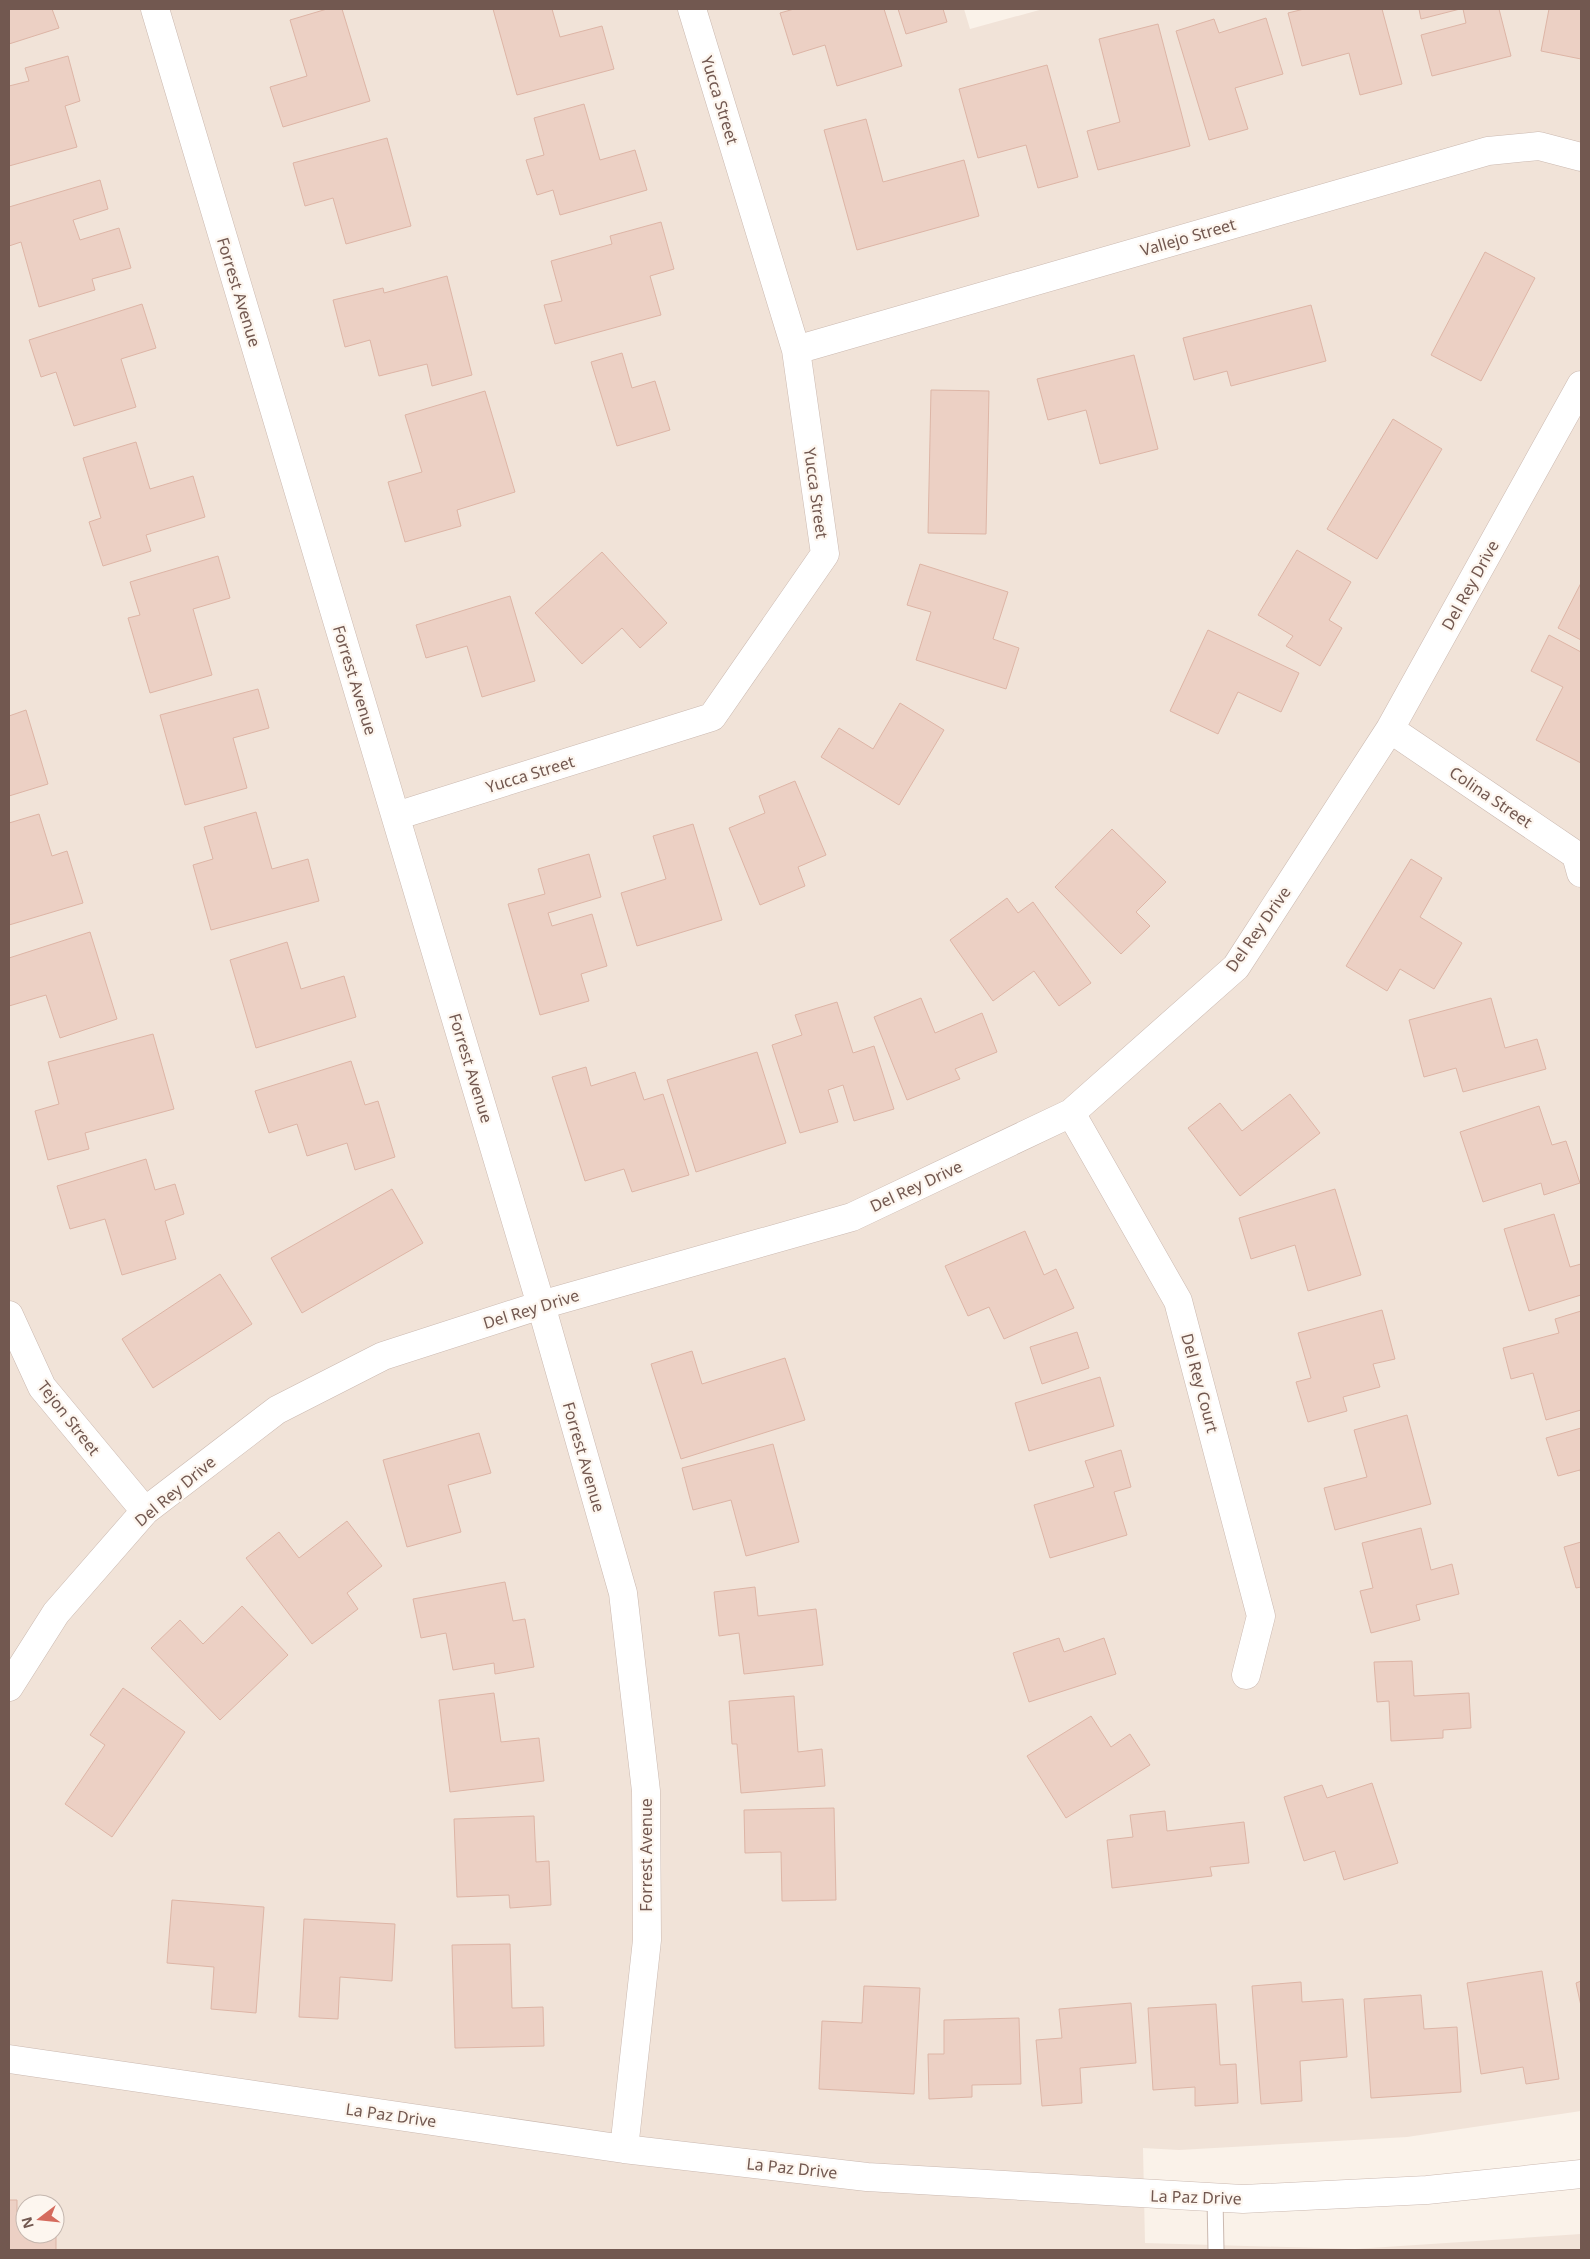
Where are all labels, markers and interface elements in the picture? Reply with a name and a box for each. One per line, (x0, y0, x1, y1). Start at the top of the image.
street label: Yucca Street (696, 53, 744, 147)
street label: Vallejo Street (1138, 213, 1238, 261)
street label: Forrest Avenue (212, 234, 266, 350)
street label: Yucca Street (799, 446, 833, 540)
street label: Del Rey Drive (1436, 536, 1504, 634)
street label: Forrest Avenue (328, 622, 382, 738)
street label: Yucca Street (483, 750, 577, 798)
street label: Colina Street (1445, 761, 1537, 833)
street label: Del Rey Drive (1220, 882, 1296, 976)
street label: Forrest Avenue (444, 1010, 498, 1126)
street label: Del Rey Drive (866, 1155, 966, 1217)
street label: Del Rey Drive (480, 1284, 582, 1334)
street label: Del Rey Court (1176, 1331, 1224, 1435)
street label: Tejon Street (33, 1376, 105, 1460)
street label: Forrest Avenue (558, 1399, 610, 1515)
street label: Del Rey Drive (130, 1451, 220, 1531)
street label: Forrest Avenue (635, 1798, 657, 1912)
street label: La Paz Drive (344, 2098, 438, 2132)
street label: La Paz Drive (745, 2152, 839, 2184)
street label: La Paz Drive (1150, 2184, 1242, 2210)
north arrow (15, 2194, 65, 2244)
text: N (16, 2215, 38, 2231)

